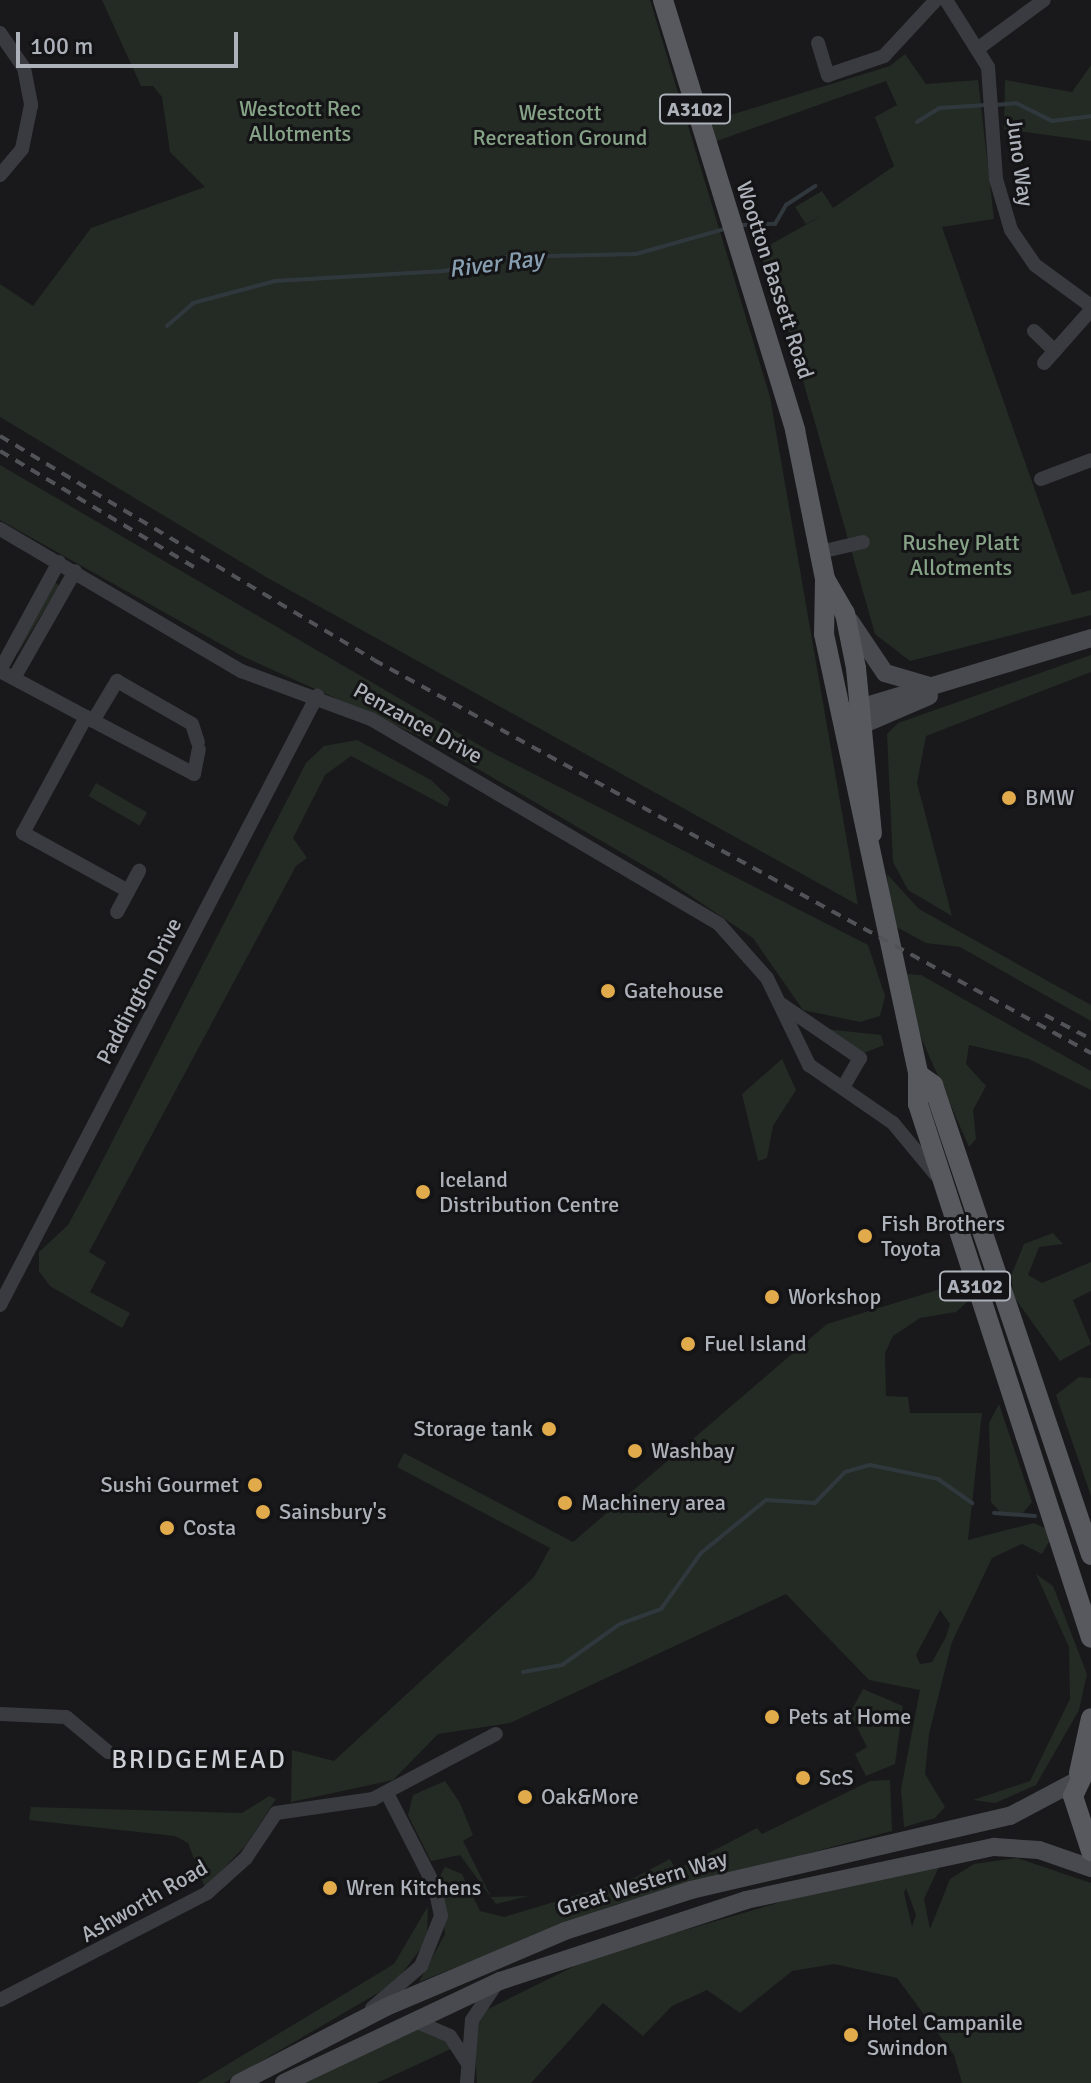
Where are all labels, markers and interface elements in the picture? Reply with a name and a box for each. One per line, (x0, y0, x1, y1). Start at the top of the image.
scale bar (20, 16, 242, 66)
text: 100 m (30, 31, 93, 61)
road number: A3102 (659, 93, 731, 125)
park label: Westcott Rec Allotments (239, 95, 361, 146)
park label: Westcott Recreation Ground (473, 99, 647, 150)
street label: Juno Way (1001, 116, 1039, 208)
street label: Wootton Bassett Road (731, 178, 819, 382)
water label: River Ray (447, 244, 545, 284)
park label: Rushey Platt Allotments (902, 529, 1020, 580)
street label: Penzance Drive (349, 677, 487, 769)
place label: BMW (1025, 785, 1074, 811)
marker: BMW (1000, 789, 1018, 807)
street label: Paddington Drive (91, 913, 187, 1069)
place label: Gatehouse (624, 978, 724, 1004)
marker: Gatehouse (599, 982, 617, 1000)
place label: Iceland Distribution Centre (439, 1166, 619, 1218)
marker: Iceland Distribution Centre (414, 1183, 432, 1201)
place label: Fish Brothers Toyota (881, 1210, 1005, 1262)
marker: Fish Brothers Toyota (856, 1227, 874, 1245)
road number: A3102 (939, 1270, 1011, 1302)
place label: Workshop (788, 1284, 881, 1310)
marker: Workshop (763, 1288, 781, 1306)
place label: Fuel Island (704, 1331, 807, 1357)
marker: Fuel Island (679, 1335, 697, 1353)
place label: Storage tank (413, 1416, 533, 1442)
marker: Storage tank (540, 1420, 558, 1438)
place label: Washbay (651, 1438, 734, 1464)
marker: Washbay (626, 1442, 644, 1460)
place label: Sushi Gourmet (100, 1472, 239, 1498)
marker: Sushi Gourmet (246, 1476, 264, 1494)
place label: Machinery area (581, 1490, 726, 1516)
marker: Machinery area (556, 1494, 574, 1512)
place label: Sainsbury's (279, 1499, 387, 1525)
marker: Sainsbury's (254, 1503, 272, 1521)
place label: Costa (183, 1515, 236, 1541)
marker: Costa (158, 1519, 176, 1537)
place label: Pets at Home (788, 1704, 911, 1730)
marker: Pets at Home (763, 1708, 781, 1726)
district label: BRIDGEMEAD (111, 1745, 287, 1777)
place label: ScS (819, 1765, 854, 1791)
marker: ScS (794, 1769, 812, 1787)
place label: Oak&More (541, 1784, 639, 1810)
marker: Oak&More (516, 1788, 534, 1806)
street label: Great Western Way (553, 1844, 731, 1922)
street label: Ashworth Road (76, 1854, 212, 1948)
place label: Wren Kitchens (346, 1875, 481, 1901)
marker: Wren Kitchens (321, 1879, 339, 1897)
place label: Hotel Campanile Swindon (867, 2009, 1023, 2060)
marker: Hotel Campanile Swindon (842, 2026, 860, 2044)

